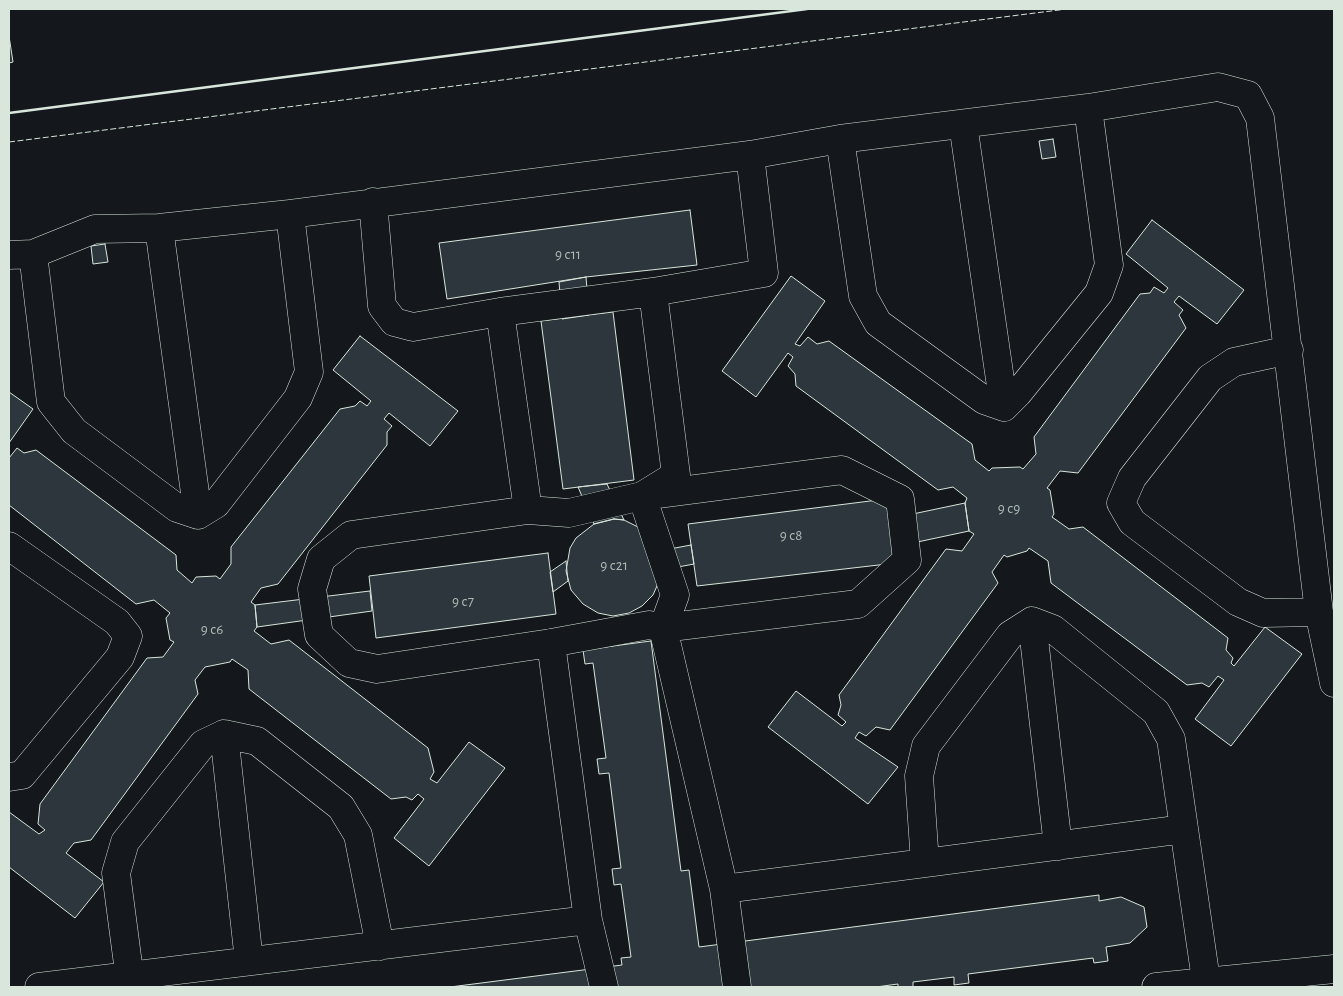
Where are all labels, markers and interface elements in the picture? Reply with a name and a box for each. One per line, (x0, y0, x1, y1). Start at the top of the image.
house number: 9 с11 (555, 245, 581, 263)
house number: 9 с9 (998, 499, 1020, 517)
house number: 9 с8 (780, 526, 802, 544)
house number: 9 с21 (600, 556, 628, 574)
house number: 9 с7 (452, 592, 474, 610)
house number: 9 с6 (201, 620, 223, 638)

